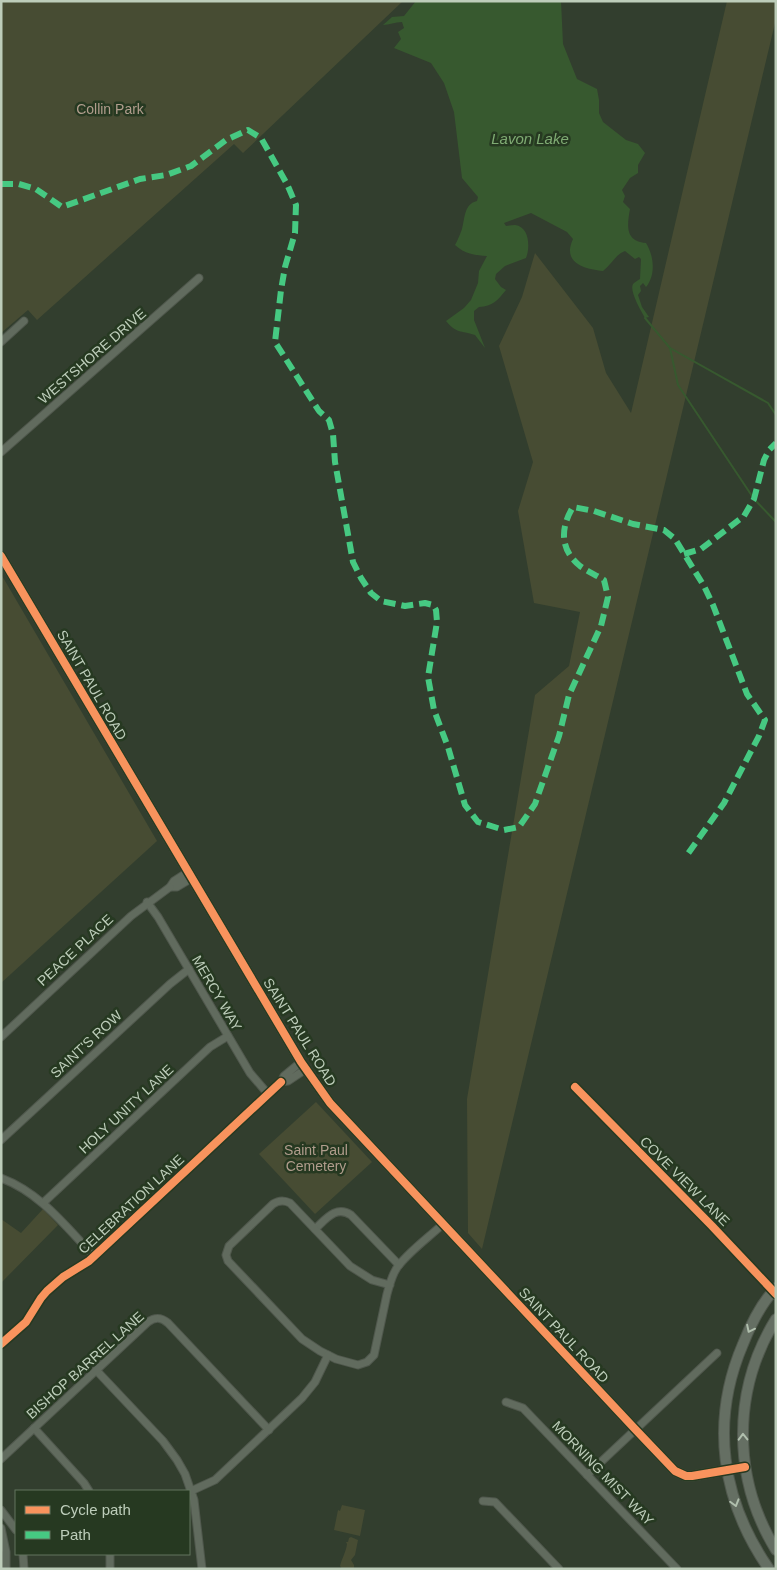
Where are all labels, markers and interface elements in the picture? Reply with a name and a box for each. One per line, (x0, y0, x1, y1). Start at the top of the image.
park label: Collin Park (76, 101, 145, 117)
water label: Lavon Lake (491, 130, 569, 147)
street label: WESTSHORE DRIVE (35, 305, 149, 407)
street label: SAINT PAUL ROAD (54, 627, 130, 743)
street label: PEACE PLACE (34, 911, 116, 989)
street label: MERCY WAY (189, 952, 245, 1034)
street label: SAINT PAUL ROAD (260, 975, 340, 1089)
street label: SAINT'S ROW (47, 1006, 125, 1081)
street label: HOLY UNITY LANE (76, 1061, 176, 1157)
street label: COVE VIEW LANE (637, 1133, 733, 1229)
park label: Saint Paul Cemetery (284, 1142, 348, 1174)
street label: CELEBRATION LANE (75, 1151, 187, 1257)
street label: SAINT PAUL ROAD (516, 1284, 612, 1386)
street label: BISHOP BARREL LANE (23, 1308, 147, 1422)
one-way arrow (746, 1324, 756, 1333)
street label: MORNING MIST WAY (549, 1417, 657, 1529)
one-way arrow (738, 1433, 748, 1441)
legend (15, 1490, 190, 1555)
one-way arrow (730, 1499, 740, 1507)
text: Cycle path (60, 1501, 131, 1518)
text: Path (60, 1526, 91, 1543)

